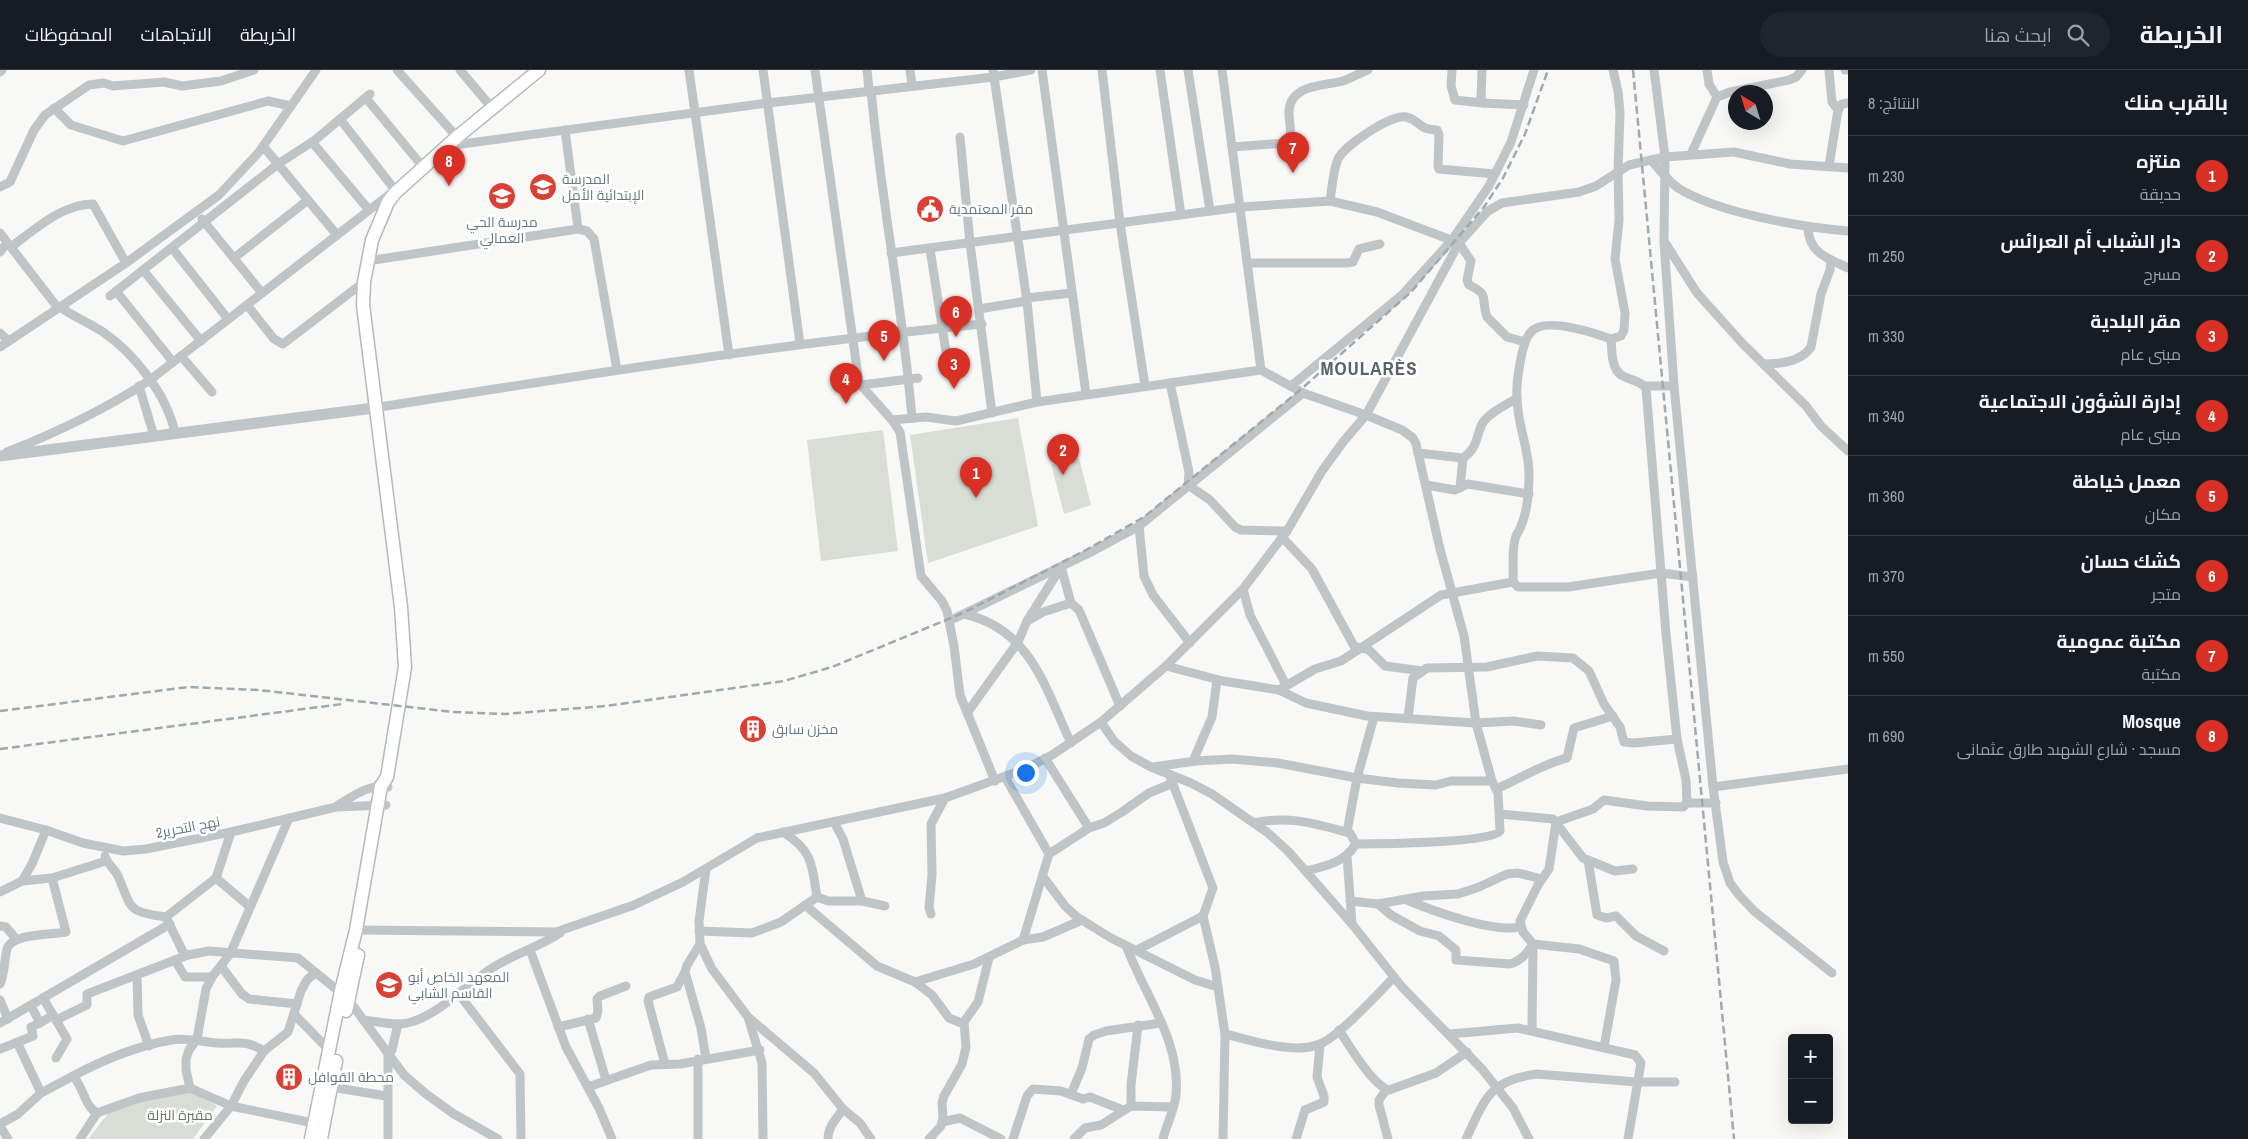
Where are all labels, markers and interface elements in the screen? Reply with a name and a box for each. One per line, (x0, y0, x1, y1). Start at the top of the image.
search box (1760, 12, 2110, 57)
text: الخريطة (2140, 18, 2223, 50)
icon: search (2064, 21, 2092, 49)
text: المحفوظات (25, 22, 113, 47)
text: الاتجاهات (141, 22, 212, 47)
text: الخريطة (240, 22, 296, 47)
text: ابحث هنا (1984, 22, 2052, 48)
north arrow (1728, 85, 1773, 130)
text: بالقرب منك (2124, 88, 2228, 117)
text: النتائج: 8 (1868, 92, 1920, 114)
pin: 7 (1277, 132, 1309, 173)
pin: 8 (433, 145, 465, 186)
text: منتزه (2136, 148, 2181, 174)
text: 230 m (1868, 165, 1904, 187)
text: 1 (2208, 165, 2216, 187)
place label: المدرسة الإبتدائية الأمل (562, 170, 645, 204)
school or university icon: المدرسة الإبتدائية الأمل (528, 172, 558, 202)
school or university icon: مدرسة الحي العمالي (487, 181, 517, 211)
text: حديقة (2140, 183, 2181, 205)
public building icon: مقر المعتمدية (915, 194, 945, 224)
place label: مقر المعتمدية (949, 200, 1033, 218)
place label: مدرسة الحي العمالي (466, 213, 538, 250)
text: دار الشباب أم العرائس (2001, 228, 2181, 254)
text: 250 m (1868, 245, 1904, 267)
text: 2 (2208, 245, 2216, 267)
text: مسرح (2143, 263, 2181, 285)
pin: 6 (940, 296, 972, 337)
text: مقر البلدية (2090, 308, 2181, 334)
pin: 5 (868, 320, 900, 361)
text: 330 m (1868, 325, 1904, 347)
text: 3 (2208, 325, 2216, 347)
text: مبنى عام (2120, 343, 2181, 365)
pin: 3 (938, 348, 970, 389)
district label: MOULARÈS (1320, 355, 1418, 381)
pin: 4 (830, 363, 862, 404)
text: إدارة الشؤون الاجتماعية (1979, 388, 2181, 414)
text: 340 m (1868, 405, 1904, 427)
text: 4 (2208, 405, 2216, 427)
text: مبنى عام (2120, 423, 2181, 445)
pin: 2 (1047, 434, 1079, 475)
pin: 1 (960, 457, 992, 498)
text: معمل خياطة (2072, 468, 2181, 494)
text: 360 m (1868, 485, 1904, 507)
text: 5 (2208, 485, 2216, 507)
text: مكان (2145, 503, 2181, 525)
text: كشك حسان (2081, 548, 2181, 574)
text: 370 m (1868, 565, 1904, 587)
text: 6 (2208, 565, 2216, 587)
text: متجر (2152, 583, 2181, 605)
text: مكتبة عمومية (2056, 628, 2181, 654)
text: 550 m (1868, 645, 1904, 667)
text: 7 (2208, 645, 2216, 667)
text: مكتبة (2142, 663, 2181, 685)
text: Mosque (2122, 708, 2181, 734)
building icon: مخزن سابق (738, 714, 768, 744)
place label: مخزن سابق (772, 720, 838, 738)
text: 690 m (1868, 725, 1904, 747)
text: 8 (2208, 725, 2216, 747)
text: مسجد · شارع الشهىد طارق عثمانى (1957, 738, 2181, 760)
your location (1013, 760, 1039, 786)
street label: نهج التحرير2 (154, 812, 222, 842)
place label: المعهد الخاص أبو القاسم الشابي (408, 968, 510, 1005)
school or university icon: المعهد الخاص أبو القاسم الشابي (374, 970, 404, 1000)
map controls (1788, 1034, 1833, 1124)
button: + (1788, 1034, 1833, 1079)
building icon: محطة القوافل (274, 1062, 304, 1092)
place label: محطة القوافل (308, 1068, 394, 1086)
button: − (1788, 1079, 1833, 1124)
park label: مقبرة النزلة (147, 1106, 213, 1124)

